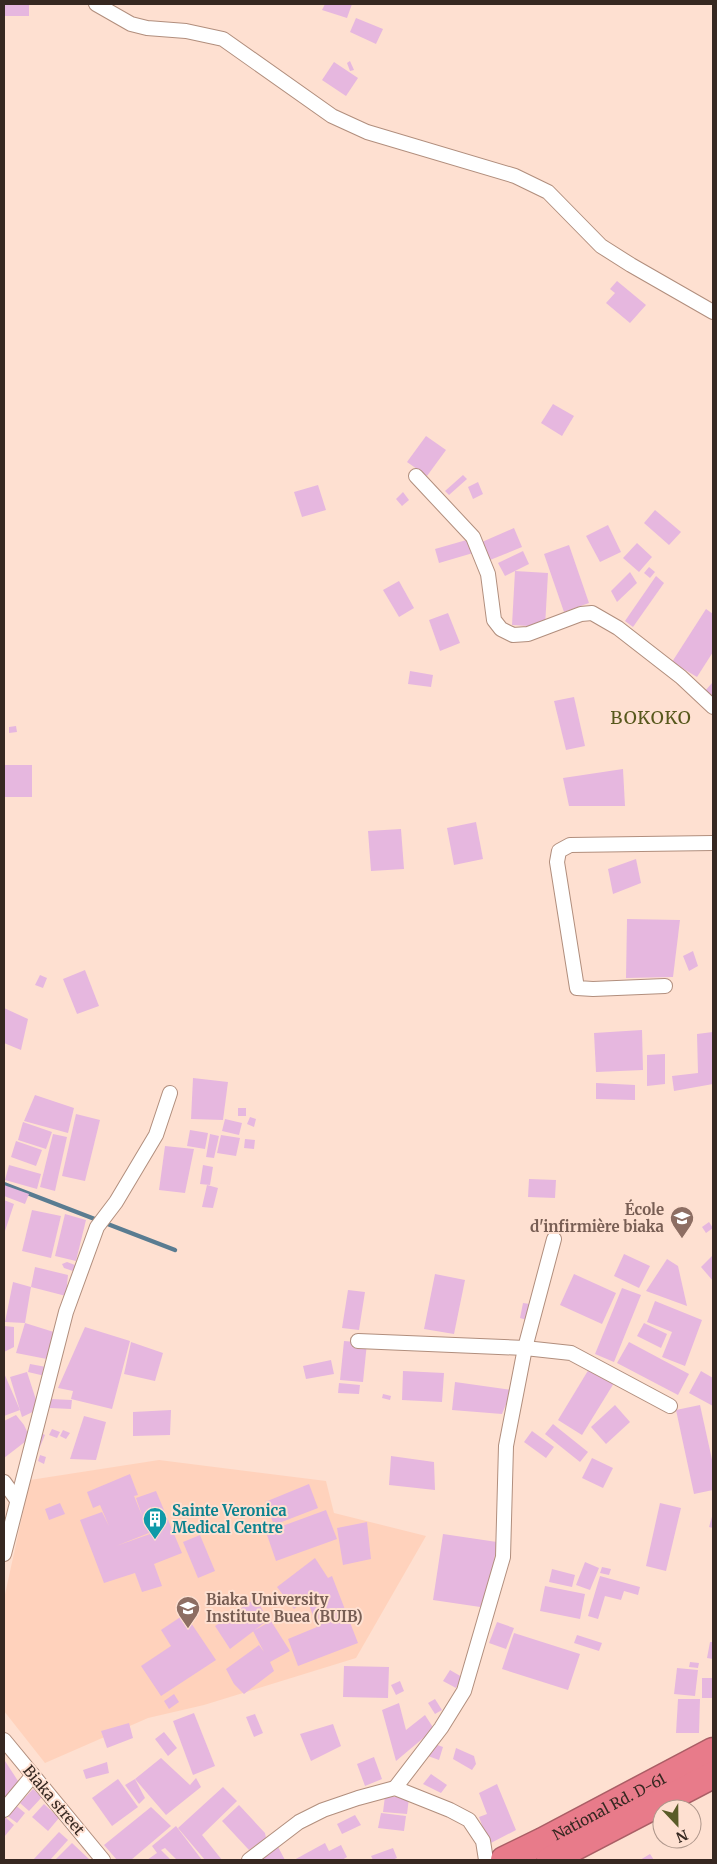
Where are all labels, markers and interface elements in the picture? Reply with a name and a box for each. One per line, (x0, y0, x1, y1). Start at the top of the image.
district label: BOKOKO (610, 706, 692, 729)
place label: École d'infirmière biaka (530, 1199, 665, 1236)
school or university icon: École d'infirmière biaka (669, 1205, 695, 1239)
place label: Sainte Veronica Medical Centre (172, 1501, 287, 1537)
building icon: Sainte Veronica Medical Centre (142, 1506, 168, 1540)
place label: Biaka University Institute Buea (BUIB) (206, 1590, 363, 1626)
school or university icon: Biaka University Institute Buea (BUIB) (175, 1595, 201, 1629)
street label: Biaka street (19, 1761, 89, 1839)
street label: National Rd. D-61 (549, 1768, 669, 1844)
north arrow (652, 1799, 702, 1849)
text: N (673, 1826, 690, 1846)

